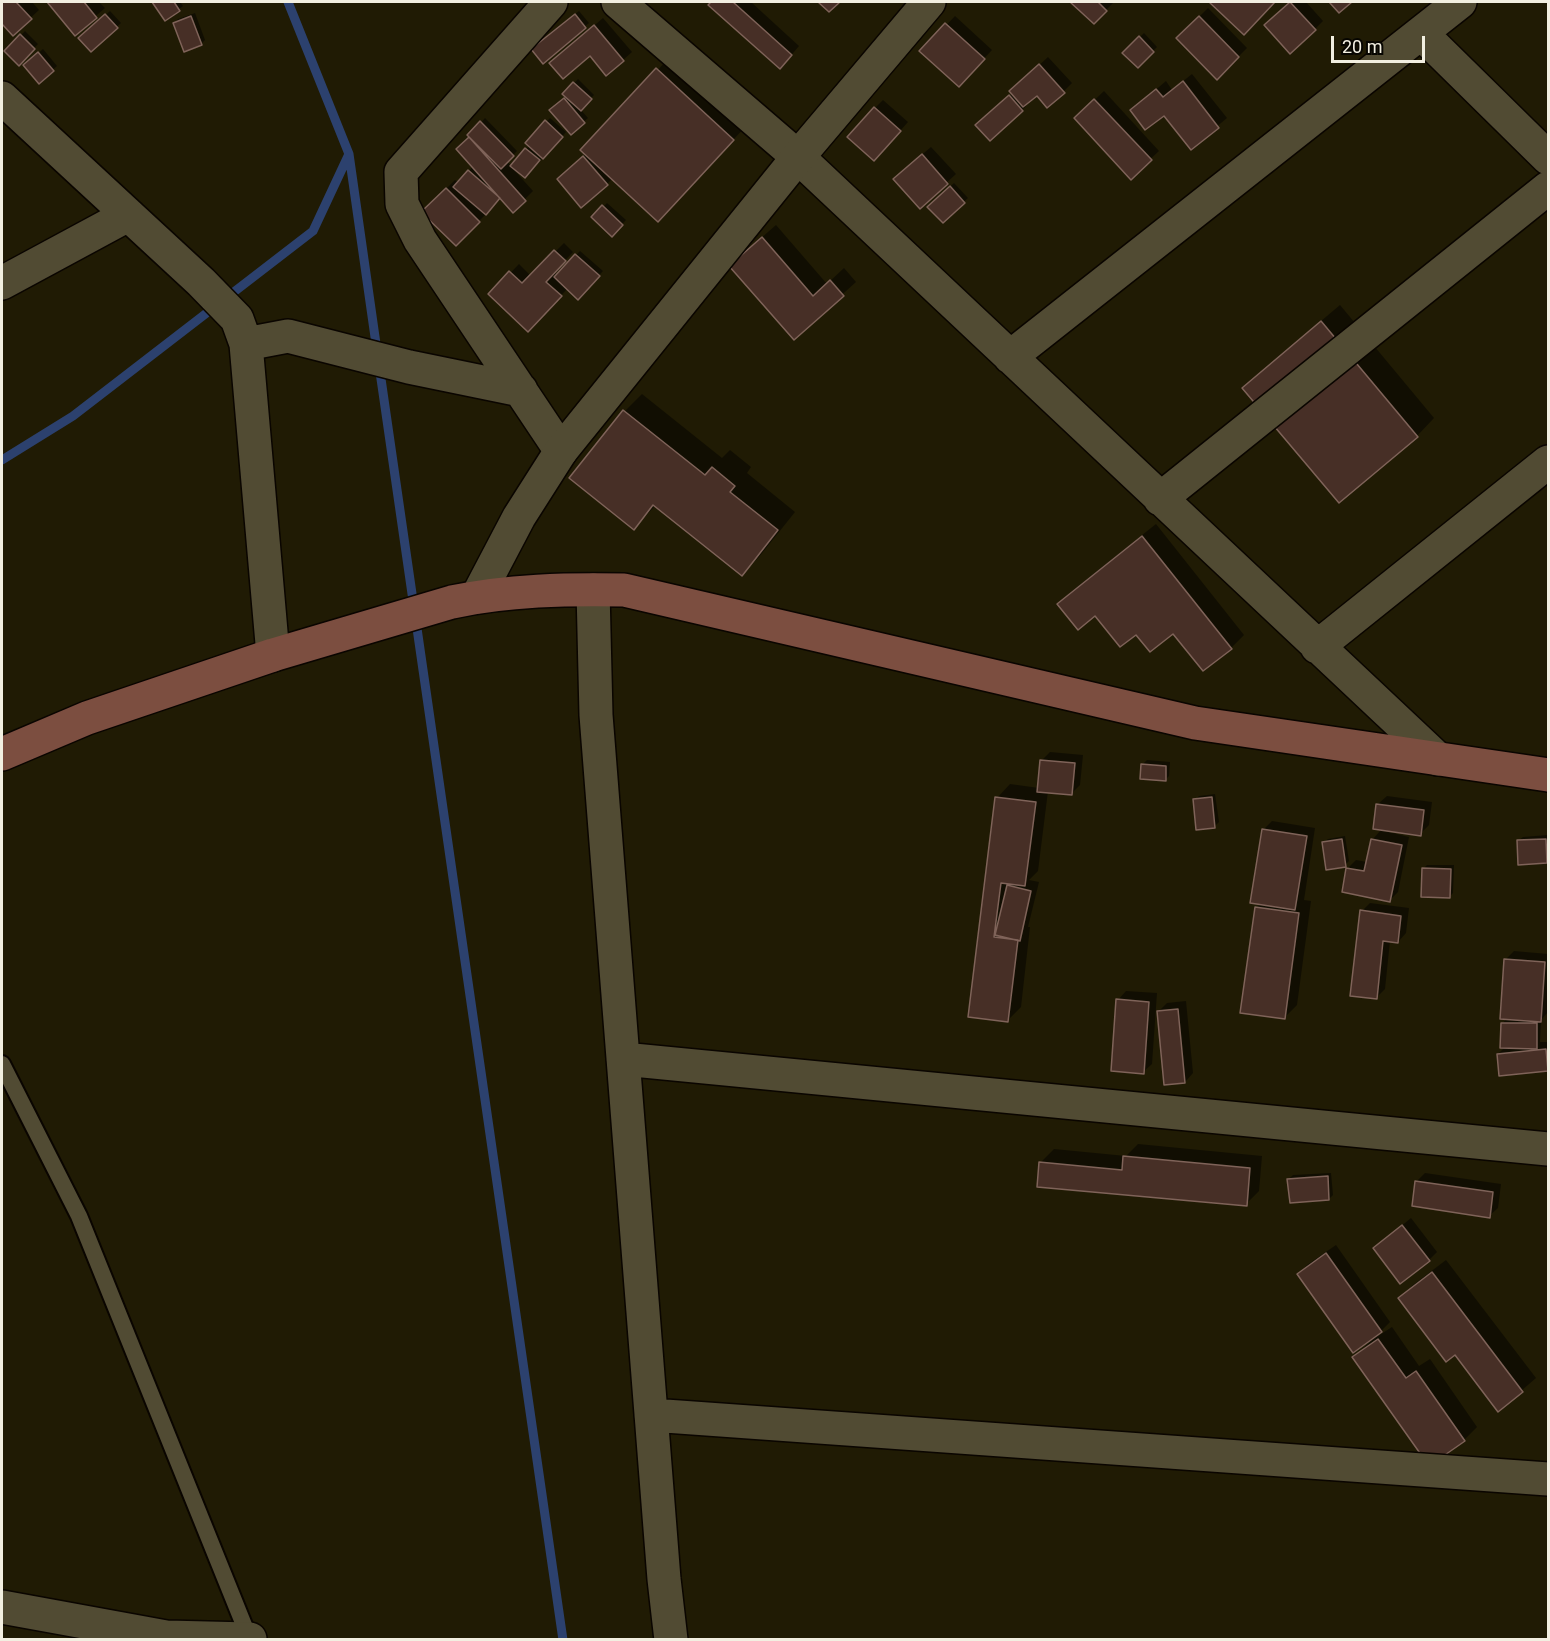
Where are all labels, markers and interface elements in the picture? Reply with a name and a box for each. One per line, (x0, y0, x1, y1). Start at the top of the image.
scale bar (1334, 24, 1428, 62)
text: 20 m (1342, 36, 1382, 57)

